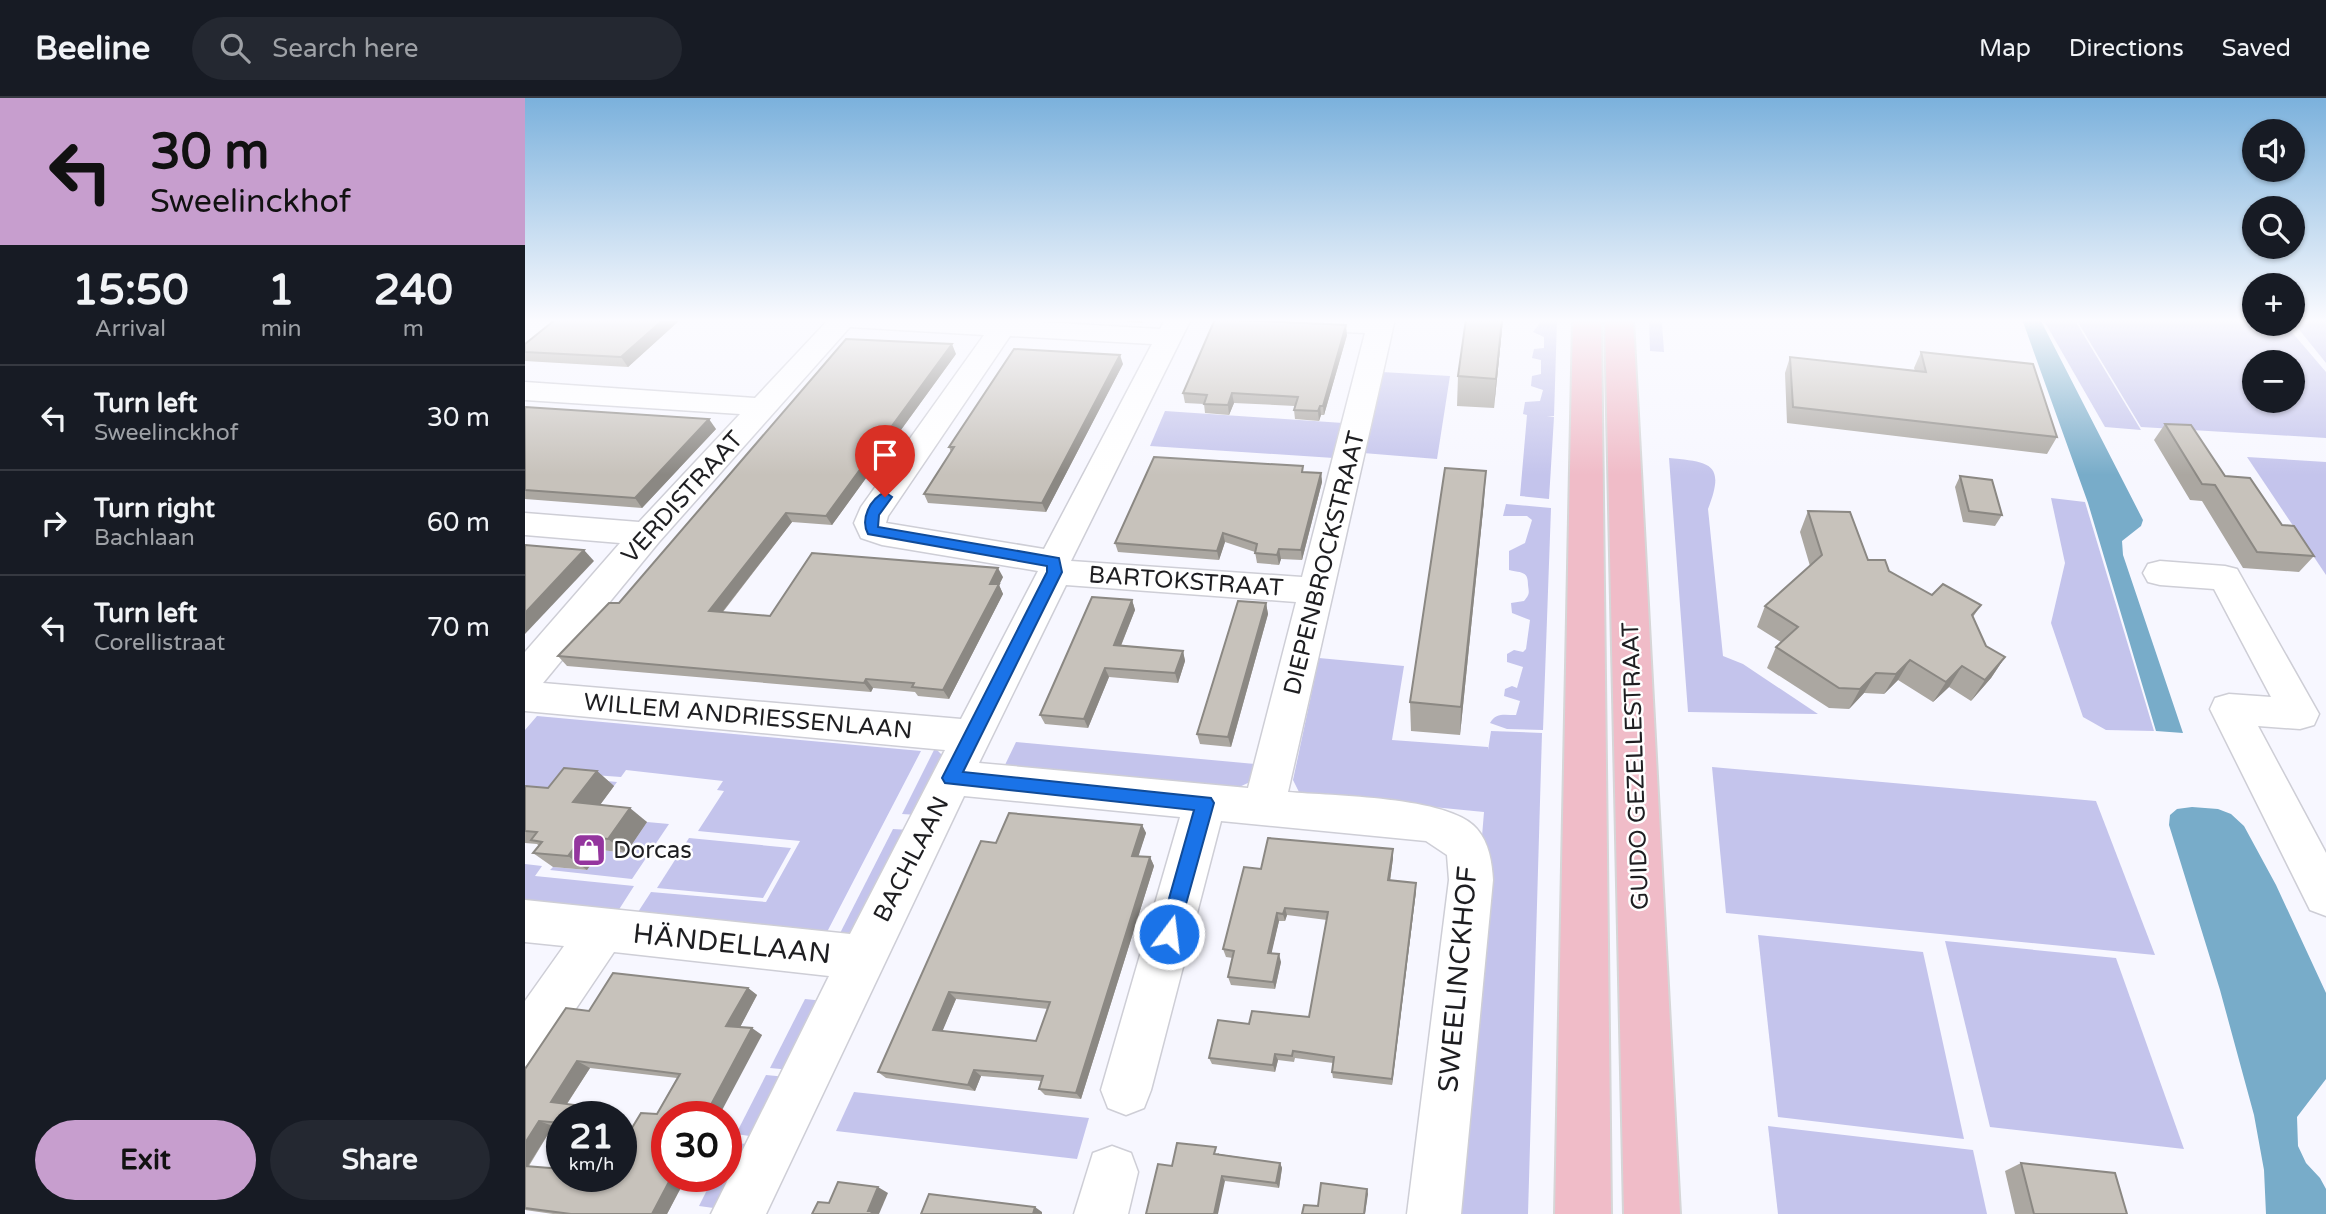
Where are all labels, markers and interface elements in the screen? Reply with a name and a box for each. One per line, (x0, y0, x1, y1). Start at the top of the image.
search box (192, 17, 682, 80)
text: Beeline (35, 29, 150, 68)
icon: search (216, 29, 254, 67)
text: Search here (272, 33, 418, 64)
text: Map (1979, 34, 2031, 63)
text: Directions (2069, 34, 2184, 63)
text: Saved (2222, 34, 2291, 63)
map controls (2242, 119, 2305, 413)
button: sound (2242, 119, 2305, 182)
text: 30 m (150, 123, 269, 182)
icon: left (35, 126, 126, 217)
text: Sweelinckhof (150, 183, 351, 221)
button: search (2242, 196, 2305, 259)
text: 15:50 (72, 265, 189, 316)
text: 1 (268, 265, 294, 316)
text: 240 (374, 265, 453, 316)
button: + (2242, 273, 2305, 336)
text: Arrival (95, 315, 166, 343)
text: min (261, 315, 302, 343)
text: m (403, 315, 424, 343)
button: − (2242, 350, 2305, 413)
text: Turn left (94, 388, 197, 419)
icon: left (35, 399, 73, 437)
text: 30 m (427, 402, 490, 433)
text: Sweelinckhof (94, 419, 238, 447)
street label: VERDISTRAAT (615, 425, 750, 569)
pin (855, 425, 915, 497)
street label: DIEPENBROCKSTRAAT (1278, 428, 1371, 698)
icon: arrive (866, 436, 904, 474)
text: Turn right (94, 493, 215, 524)
icon: right (35, 504, 73, 542)
text: 60 m (427, 507, 490, 538)
text: Bachlaan (94, 524, 195, 552)
street label: BARTOKSTRAAT (1088, 560, 1285, 603)
text: Turn left (94, 598, 197, 629)
icon: left (35, 609, 73, 647)
text: 70 m (427, 612, 490, 643)
street label: GUIDO GEZELLESTRAAT (1616, 621, 1655, 910)
text: Corellistraat (94, 629, 225, 657)
street label: WILLEM ANDRIESSENLAAN (582, 688, 914, 745)
street label: BACHLAAN (867, 792, 955, 927)
shop icon: Dorcas (570, 831, 608, 869)
place label: Dorcas (613, 836, 692, 865)
street label: SWEELINCKHOF (1431, 865, 1485, 1094)
position arrow (1132, 897, 1206, 971)
street label: HÄNDELLAAN (631, 917, 833, 971)
speed limit sign: 30 (651, 1101, 742, 1192)
text: 21 (570, 1116, 613, 1158)
button: Exit (35, 1120, 256, 1200)
button: Share (270, 1120, 490, 1200)
text: km/h (569, 1153, 614, 1175)

